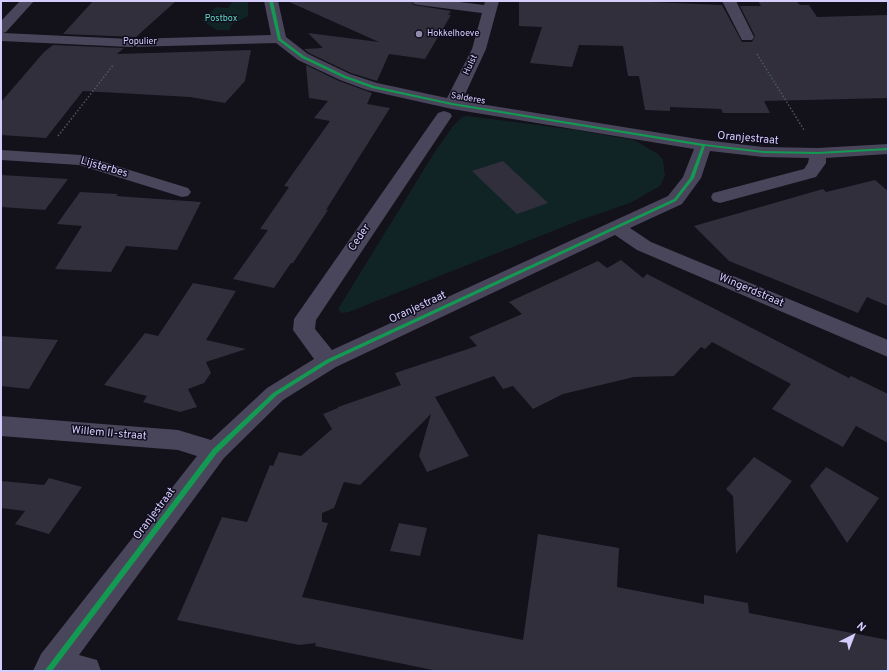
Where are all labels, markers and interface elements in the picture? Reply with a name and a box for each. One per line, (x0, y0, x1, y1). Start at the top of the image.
park label: Postbox (205, 14, 237, 24)
marker: Hokkelhoeve (414, 29, 424, 39)
place label: Hokkelhoeve (427, 29, 479, 39)
street label: Populier (123, 37, 157, 47)
street label: Hulst (462, 53, 480, 77)
street label: Salderes (450, 91, 486, 107)
street label: Oranjestraat (717, 130, 779, 148)
street label: Lijsterbes (79, 155, 129, 181)
street label: Ceder (346, 222, 374, 254)
street label: Wingerdstraat (717, 271, 785, 311)
street label: Oranjestraat (387, 289, 449, 327)
street label: Willem II-straat (71, 424, 147, 444)
street label: Oranjestraat (131, 485, 179, 543)
north arrow (833, 616, 873, 656)
text: N (853, 619, 869, 635)

